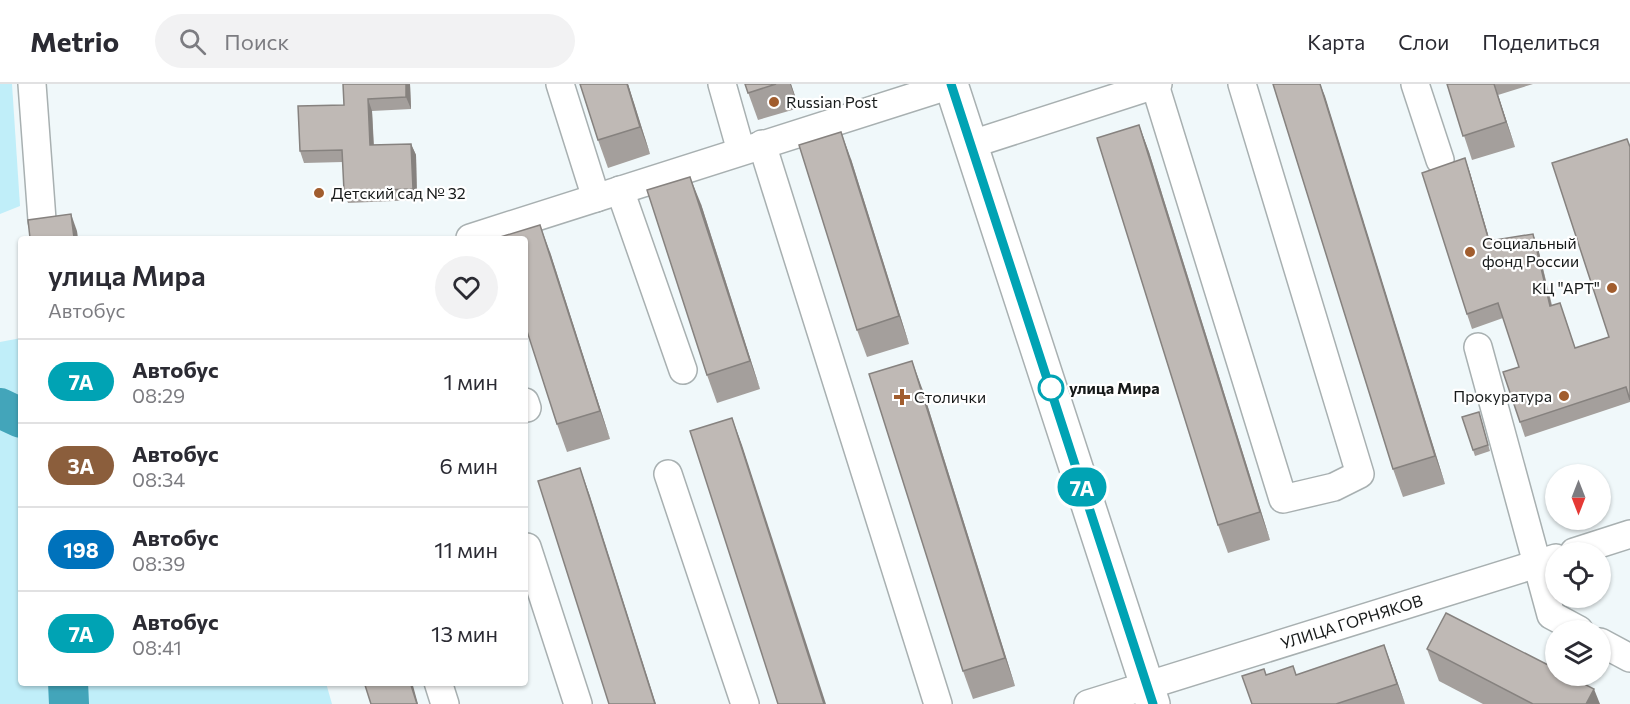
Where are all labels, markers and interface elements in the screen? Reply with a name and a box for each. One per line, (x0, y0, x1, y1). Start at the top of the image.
search box (155, 14, 575, 68)
text: Metrio (30, 24, 119, 58)
icon: search (176, 25, 209, 58)
text: Поиск (224, 28, 289, 55)
text: Карта (1307, 29, 1365, 54)
text: Слои (1398, 29, 1449, 54)
text: Поделиться (1482, 29, 1600, 54)
place label: Russian Post (786, 92, 878, 111)
marker: Russian Post (767, 95, 781, 109)
place label: Детский сад № 32 (331, 183, 466, 202)
marker: Детский сад № 32 (312, 186, 326, 200)
place label: Социальный фонд России (1482, 233, 1579, 270)
marker: Социальный фонд России (1463, 245, 1477, 259)
button: heart (435, 256, 498, 319)
text: улица Мира (48, 258, 206, 292)
place label: КЦ "АРТ" (1532, 278, 1600, 297)
marker: КЦ "АРТ" (1605, 281, 1619, 295)
text: Автобус (48, 298, 125, 322)
text: Автобус (132, 356, 219, 383)
text: 1 мин (444, 368, 498, 395)
text: 7А (69, 369, 94, 394)
marker: улица Мира (1038, 375, 1064, 401)
place label: улица Мира (1069, 378, 1160, 397)
text: 08:29 (132, 383, 185, 407)
place label: Прокуратура (1453, 386, 1552, 405)
place label: Столички (914, 387, 986, 406)
marker: Прокуратура (1557, 389, 1571, 403)
marker: Столички (895, 390, 909, 404)
text: Автобус (132, 440, 219, 467)
text: 6 мин (440, 452, 498, 479)
text: 3А (68, 453, 94, 478)
north arrow (1545, 464, 1611, 530)
map controls (1545, 464, 1611, 686)
text: 08:34 (132, 467, 185, 491)
line badge: 7А (1055, 468, 1109, 506)
text: 7А (1070, 475, 1095, 500)
text: Автобус (132, 524, 219, 551)
text: 11 мин (434, 536, 498, 563)
text: 198 (63, 537, 99, 562)
button: locate (1545, 542, 1611, 608)
text: 08:39 (132, 551, 185, 575)
street label: УЛИЦА ГОРНЯКОВ (1278, 590, 1425, 652)
text: Автобус (132, 608, 219, 635)
text: 13 мин (431, 620, 498, 647)
button: layers (1545, 620, 1611, 686)
text: 7А (69, 621, 94, 646)
text: 08:41 (132, 635, 182, 659)

